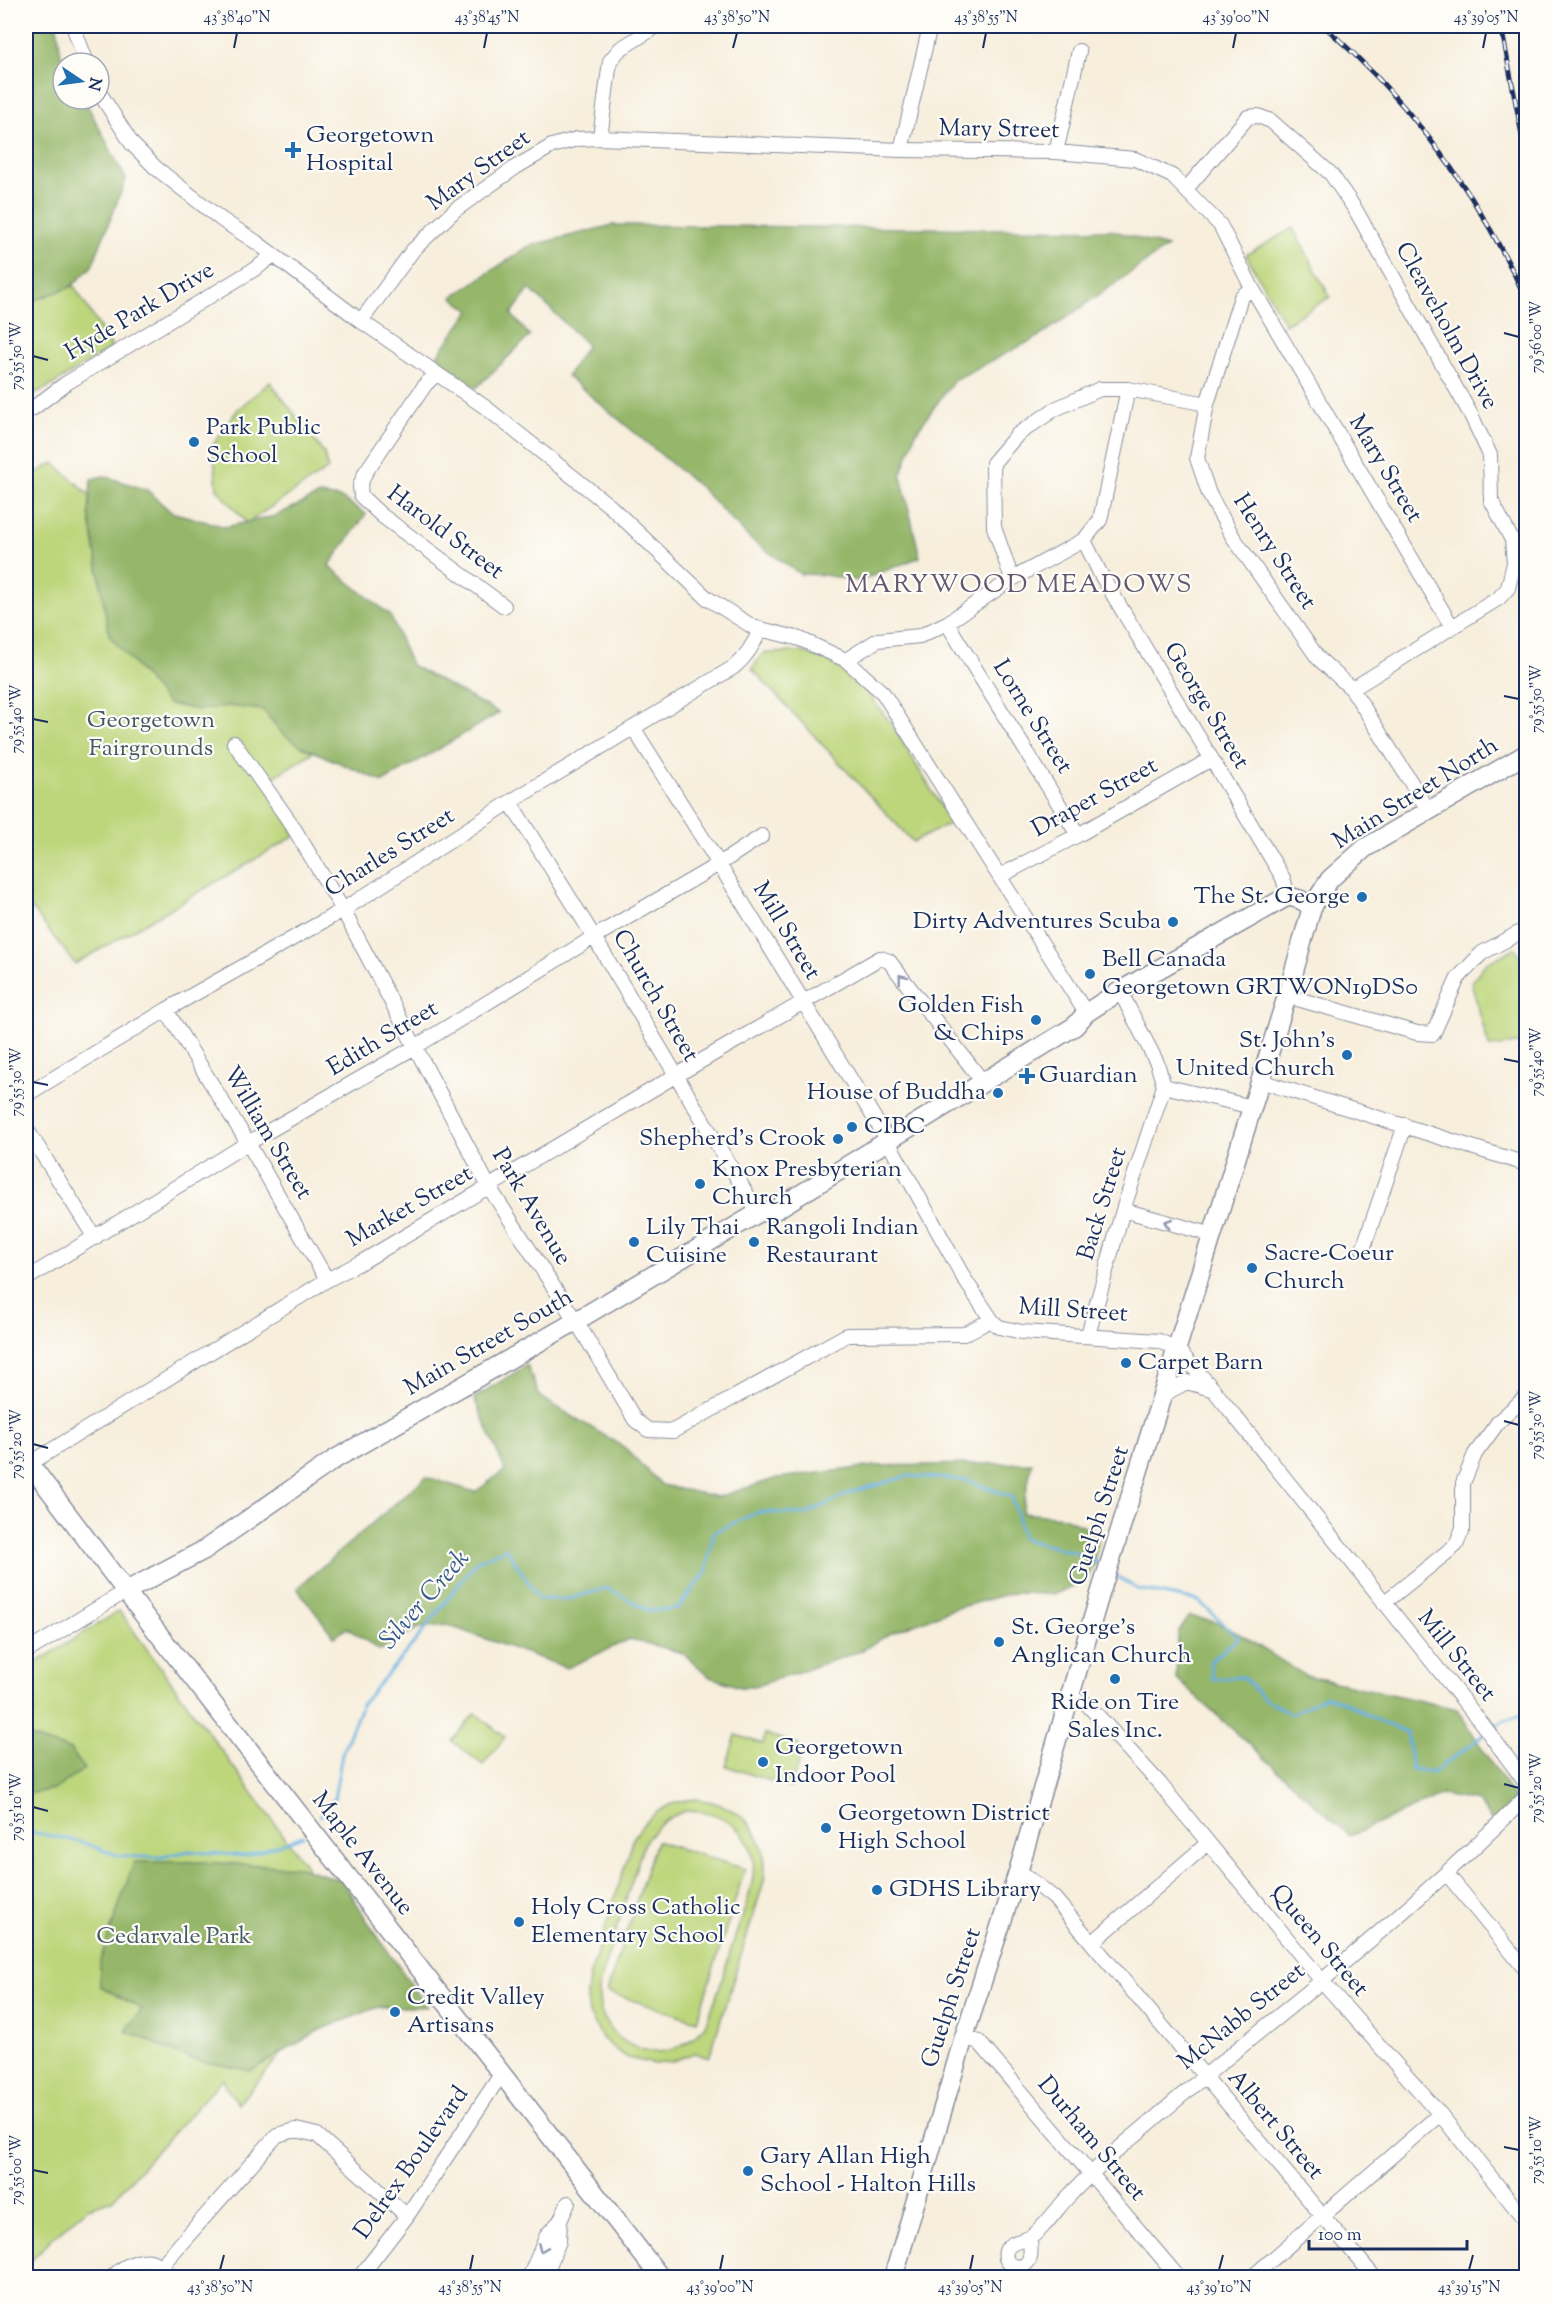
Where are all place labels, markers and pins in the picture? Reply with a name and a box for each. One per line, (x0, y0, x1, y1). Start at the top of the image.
place label: Georgetown Hospital (306, 119, 434, 181)
marker: Georgetown Hospital (284, 141, 302, 159)
place label: Park Public School (206, 411, 321, 473)
marker: Park Public School (187, 435, 201, 449)
place label: The St. George (1194, 880, 1350, 914)
marker: The St. George (1355, 890, 1369, 904)
place label: Dirty Adventures Scuba (913, 905, 1161, 939)
marker: Dirty Adventures Scuba (1166, 915, 1180, 929)
place label: Bell Canada Georgetown GRTWON19DS0 (1102, 943, 1418, 1005)
marker: Bell Canada Georgetown GRTWON19DS0 (1083, 967, 1097, 981)
place label: Golden Fish & Chips (898, 989, 1024, 1051)
marker: Golden Fish & Chips (1029, 1013, 1043, 1027)
place label: St. John's United Church (1176, 1024, 1335, 1086)
marker: St. John's United Church (1340, 1048, 1354, 1062)
place label: Guardian (1039, 1059, 1138, 1093)
marker: Guardian (1020, 1069, 1034, 1083)
place label: House of Buddha (807, 1076, 986, 1110)
marker: House of Buddha (991, 1086, 1005, 1100)
place label: CIBC (864, 1110, 926, 1144)
marker: CIBC (845, 1120, 859, 1134)
place label: Shepherd's Crook (639, 1122, 826, 1156)
marker: Shepherd's Crook (831, 1132, 845, 1146)
place label: Knox Presbyterian Church (712, 1153, 902, 1215)
marker: Knox Presbyterian Church (693, 1177, 707, 1191)
place label: Lily Thai Cuisine (646, 1211, 740, 1273)
place label: Rangoli Indian Restaurant (766, 1211, 919, 1273)
marker: Lily Thai Cuisine (627, 1235, 641, 1249)
marker: Rangoli Indian Restaurant (747, 1235, 761, 1249)
place label: Sacre-Coeur Church (1264, 1237, 1394, 1299)
marker: Sacre-Coeur Church (1245, 1261, 1259, 1275)
place label: Carpet Barn (1138, 1346, 1263, 1380)
marker: Carpet Barn (1119, 1356, 1133, 1370)
place label: St. George's Anglican Church (1011, 1611, 1192, 1673)
marker: St. George's Anglican Church (992, 1635, 1006, 1649)
marker: Ride on Tire Sales Inc. (1108, 1672, 1122, 1686)
place label: Ride on Tire Sales Inc. (1051, 1686, 1179, 1748)
place label: Georgetown Indoor Pool (775, 1731, 903, 1793)
marker: Georgetown Indoor Pool (756, 1755, 770, 1769)
place label: Georgetown District High School (838, 1797, 1050, 1859)
marker: Georgetown District High School (819, 1821, 833, 1835)
place label: GDHS Library (889, 1873, 1041, 1907)
marker: GDHS Library (870, 1883, 884, 1897)
place label: Holy Cross Catholic Elementary School (531, 1891, 741, 1953)
marker: Holy Cross Catholic Elementary School (512, 1915, 526, 1929)
place label: Credit Valley Artisans (407, 1981, 545, 2043)
marker: Credit Valley Artisans (388, 2005, 402, 2019)
place label: Gary Allan High School - Halton Hills (760, 2140, 976, 2202)
marker: Gary Allan High School - Halton Hills (741, 2164, 755, 2178)

